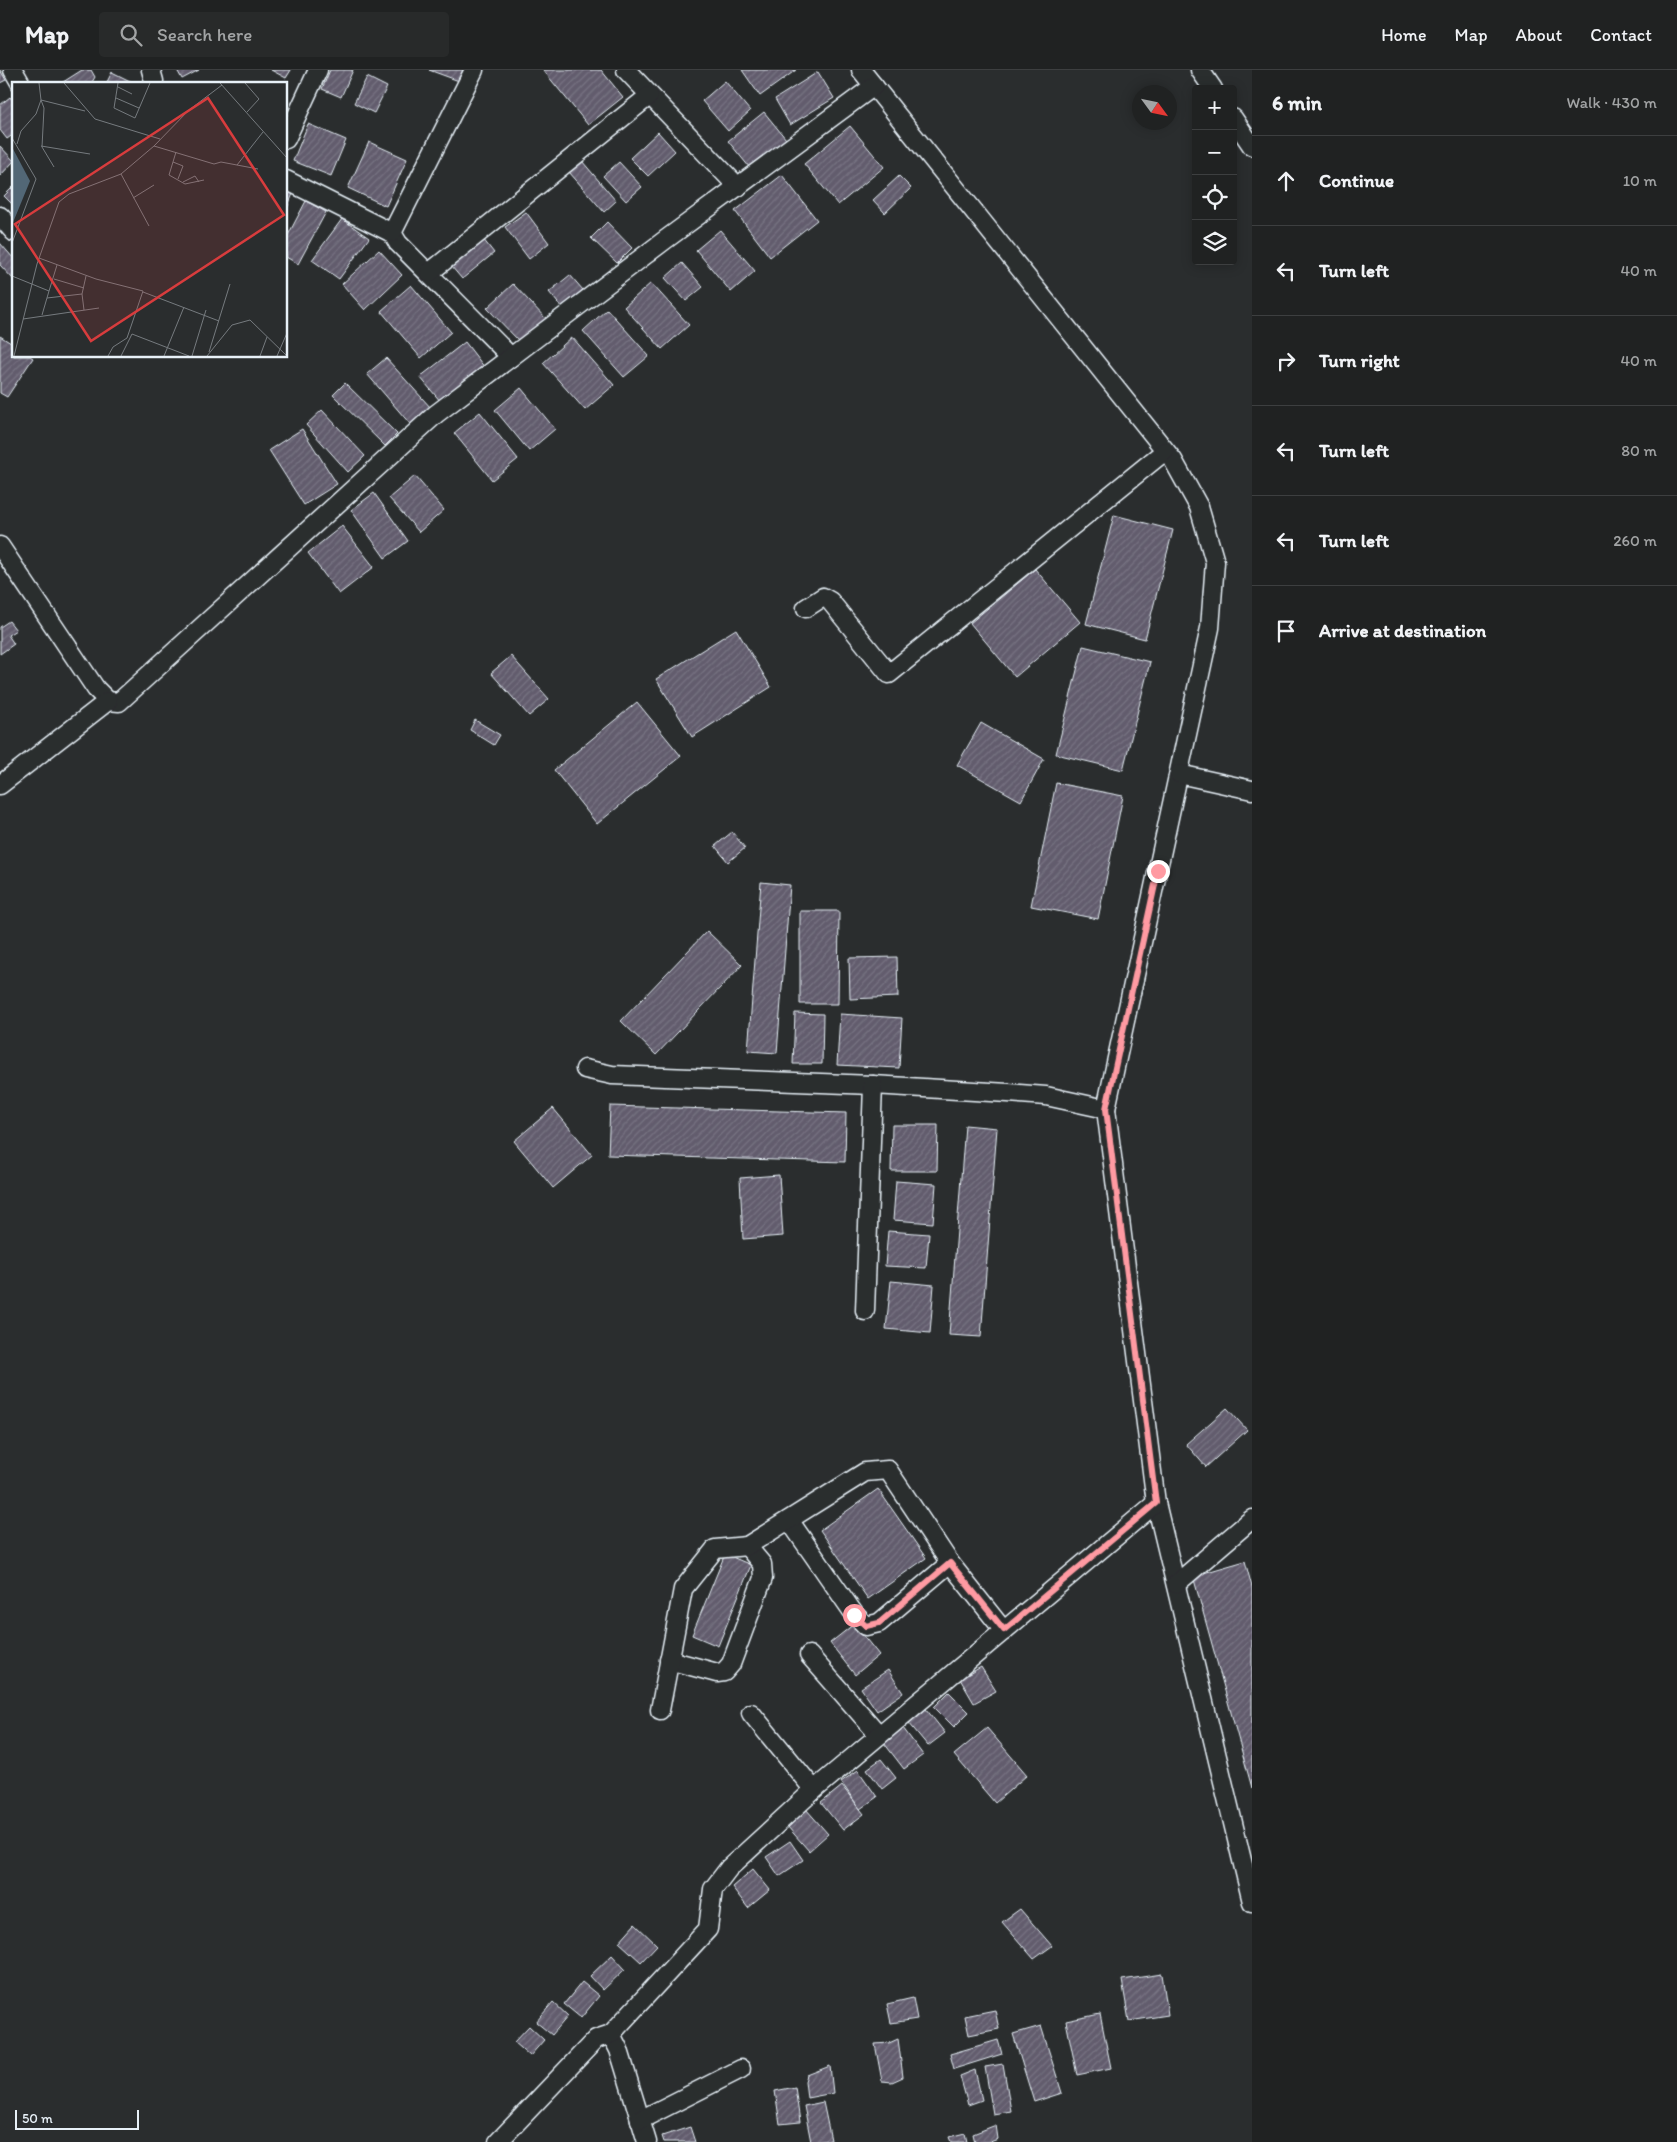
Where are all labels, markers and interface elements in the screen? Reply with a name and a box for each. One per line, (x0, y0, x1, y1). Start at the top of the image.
search box (99, 12, 449, 57)
text: Map (25, 20, 69, 49)
icon: search (117, 21, 145, 49)
text: Search here (157, 23, 252, 46)
text: Home (1381, 24, 1427, 46)
text: Map (1455, 24, 1488, 46)
text: About (1516, 24, 1562, 46)
text: Contact (1590, 24, 1652, 46)
inset map (12, 82, 288, 358)
north arrow (1132, 85, 1177, 130)
map controls (1192, 85, 1237, 265)
button: + (1192, 85, 1237, 130)
text: 6 min (1272, 90, 1322, 115)
text: Walk · 430 m (1567, 93, 1657, 112)
button: − (1192, 130, 1237, 175)
icon: ahead (1272, 167, 1300, 195)
text: Continue (1319, 169, 1394, 192)
text: 10 m (1623, 171, 1657, 190)
button: locate (1192, 175, 1237, 220)
button: layers (1192, 220, 1237, 265)
icon: left (1272, 257, 1300, 285)
text: Turn left (1319, 259, 1389, 282)
text: 40 m (1620, 261, 1657, 280)
icon: right (1272, 347, 1300, 375)
text: Turn right (1319, 349, 1400, 372)
text: 40 m (1620, 351, 1657, 370)
icon: left (1272, 437, 1300, 465)
text: Turn left (1319, 439, 1389, 462)
text: 80 m (1621, 441, 1657, 460)
icon: left (1272, 527, 1300, 555)
text: Turn left (1319, 529, 1389, 552)
text: 260 m (1613, 531, 1657, 550)
icon: arrive (1272, 617, 1300, 645)
text: Arrive at destination (1319, 619, 1486, 642)
route end (1147, 860, 1170, 883)
route start (843, 1604, 866, 1627)
scale bar (15, 2107, 139, 2130)
text: 50 m (22, 2110, 53, 2127)

